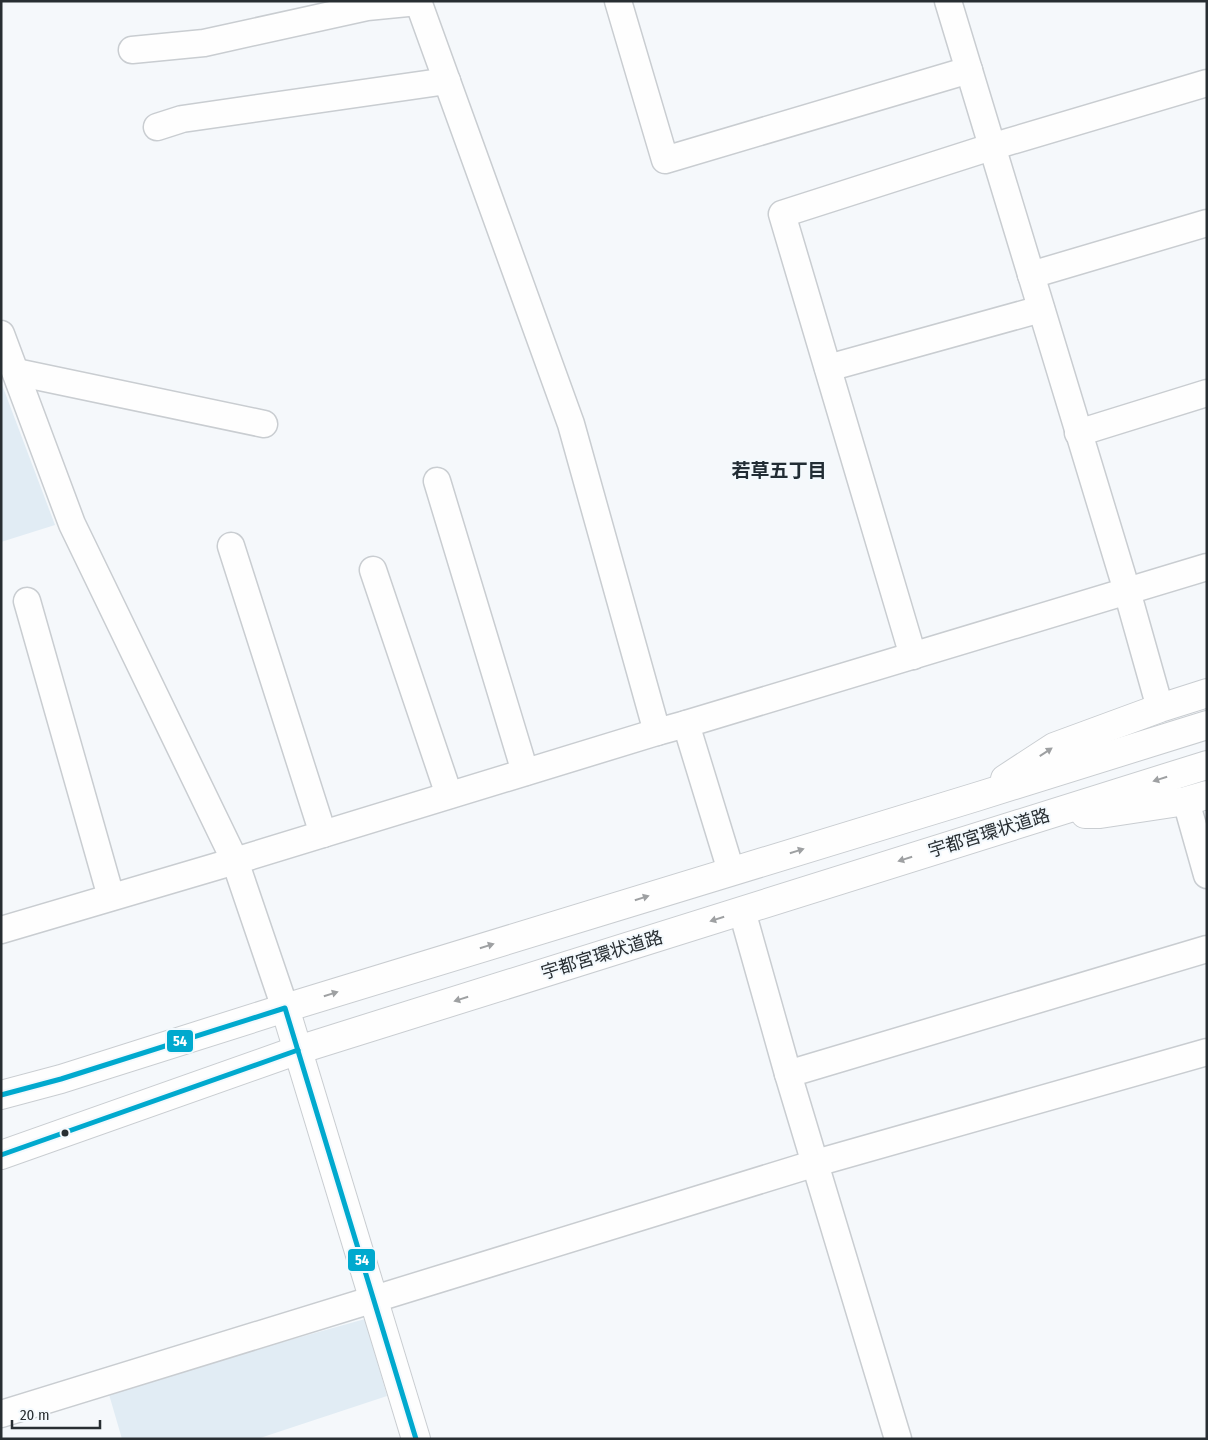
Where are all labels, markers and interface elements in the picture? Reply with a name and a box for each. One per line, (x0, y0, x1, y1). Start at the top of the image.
district label: 若草五丁目 (731, 459, 827, 482)
one-way arrow (1040, 747, 1053, 757)
one-way arrow (1153, 776, 1168, 783)
street label: 宇都宮環状道路 (926, 804, 1052, 862)
one-way arrow (790, 847, 805, 855)
one-way arrow (897, 856, 912, 864)
one-way arrow (635, 894, 650, 902)
one-way arrow (709, 915, 724, 923)
street label: 宇都宮環状道路 (539, 926, 665, 984)
one-way arrow (479, 942, 494, 950)
one-way arrow (324, 990, 339, 998)
one-way arrow (454, 995, 469, 1003)
line badge: 54 (166, 1029, 194, 1053)
text: 54 (173, 1033, 187, 1050)
unlabelled marker (60, 1128, 70, 1138)
line badge: 54 (347, 1248, 376, 1272)
text: 54 (355, 1252, 369, 1269)
scale bar (12, 1398, 100, 1430)
text: 20 m (20, 1406, 50, 1424)

